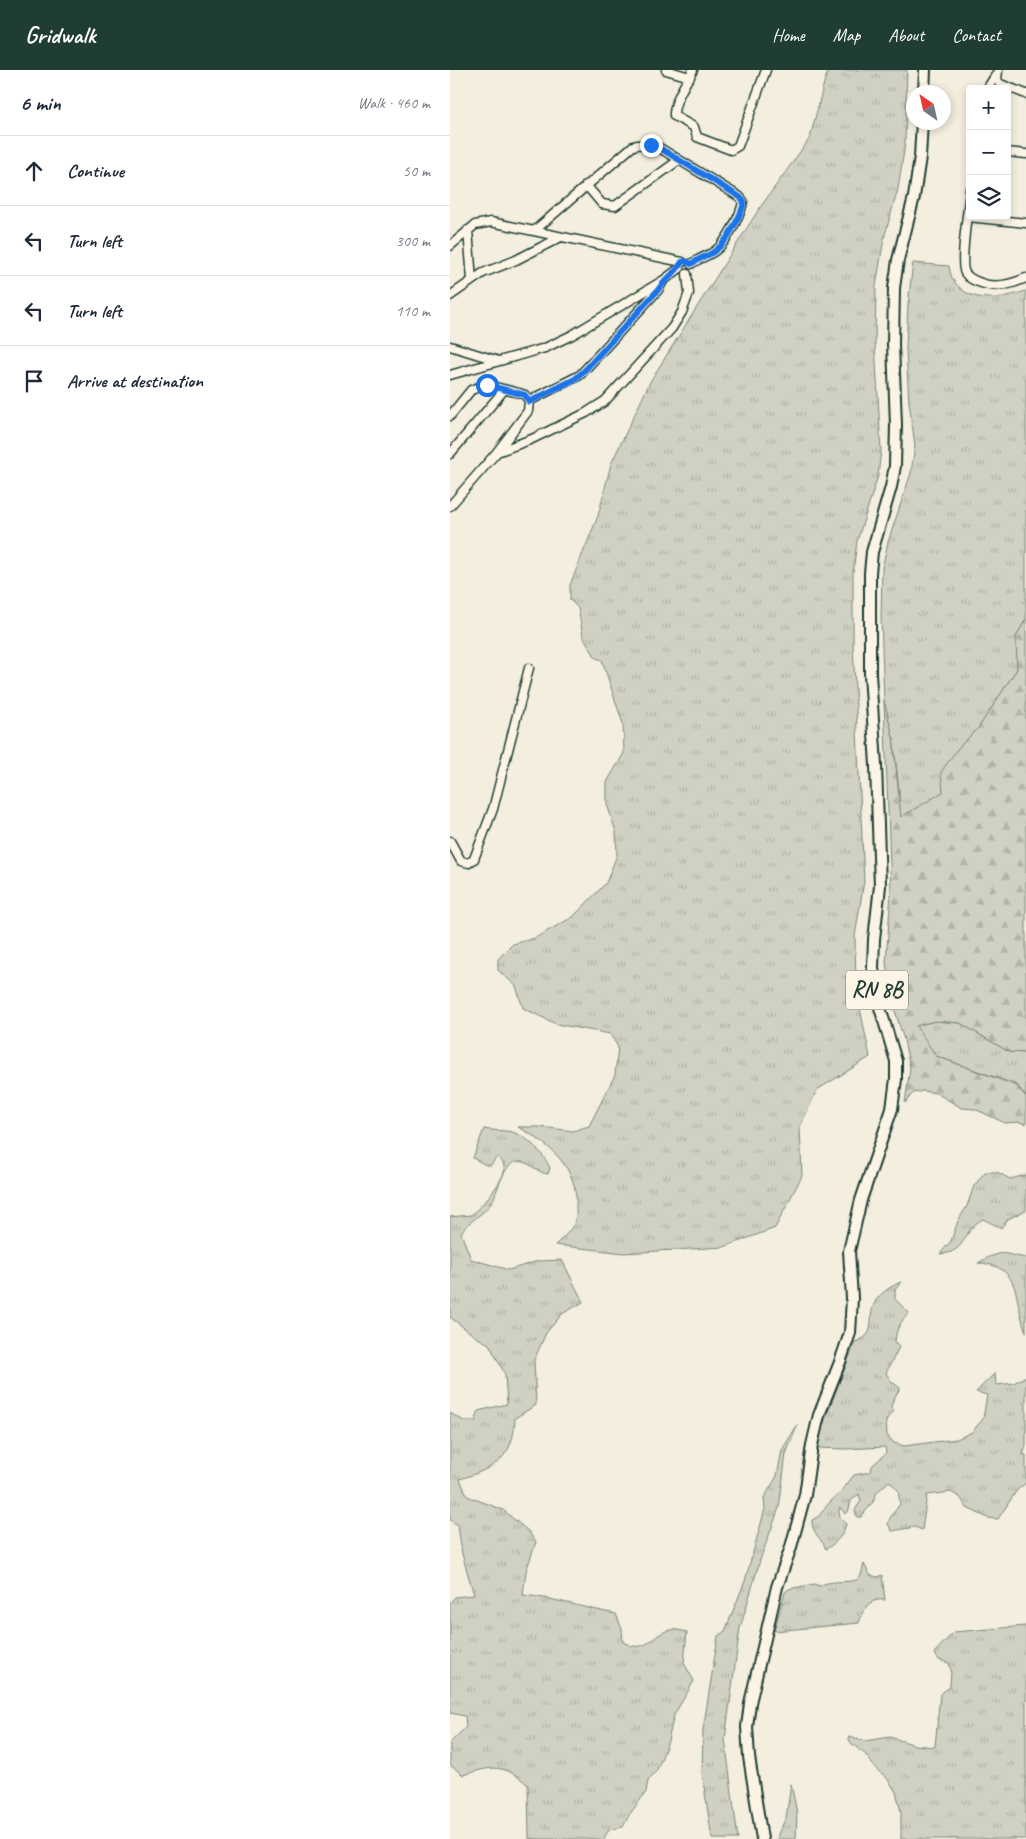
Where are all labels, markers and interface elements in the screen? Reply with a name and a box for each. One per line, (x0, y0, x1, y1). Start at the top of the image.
text: Gridwalk (25, 20, 95, 50)
text: Home (772, 24, 805, 46)
text: Map (833, 24, 860, 46)
text: About (888, 24, 924, 46)
text: Contact (952, 24, 1001, 46)
north arrow (906, 85, 951, 130)
map controls (966, 85, 1011, 220)
button: + (966, 85, 1011, 130)
text: 6 min (20, 90, 61, 116)
text: Walk · 460 m (358, 93, 430, 113)
button: − (966, 130, 1011, 175)
route end (640, 134, 663, 157)
icon: ahead (20, 157, 48, 185)
text: Continue (67, 159, 124, 183)
text: 50 m (403, 161, 430, 181)
button: layers (966, 175, 1011, 220)
icon: left (20, 227, 48, 255)
text: Turn left (67, 229, 122, 253)
text: 300 m (396, 231, 430, 251)
icon: left (20, 297, 48, 325)
text: Turn left (67, 299, 122, 323)
text: 110 m (396, 301, 430, 321)
icon: arrive (20, 367, 48, 395)
text: Arrive at destination (67, 369, 203, 393)
route start (476, 374, 499, 397)
road number: RN 8B (846, 970, 908, 1010)

